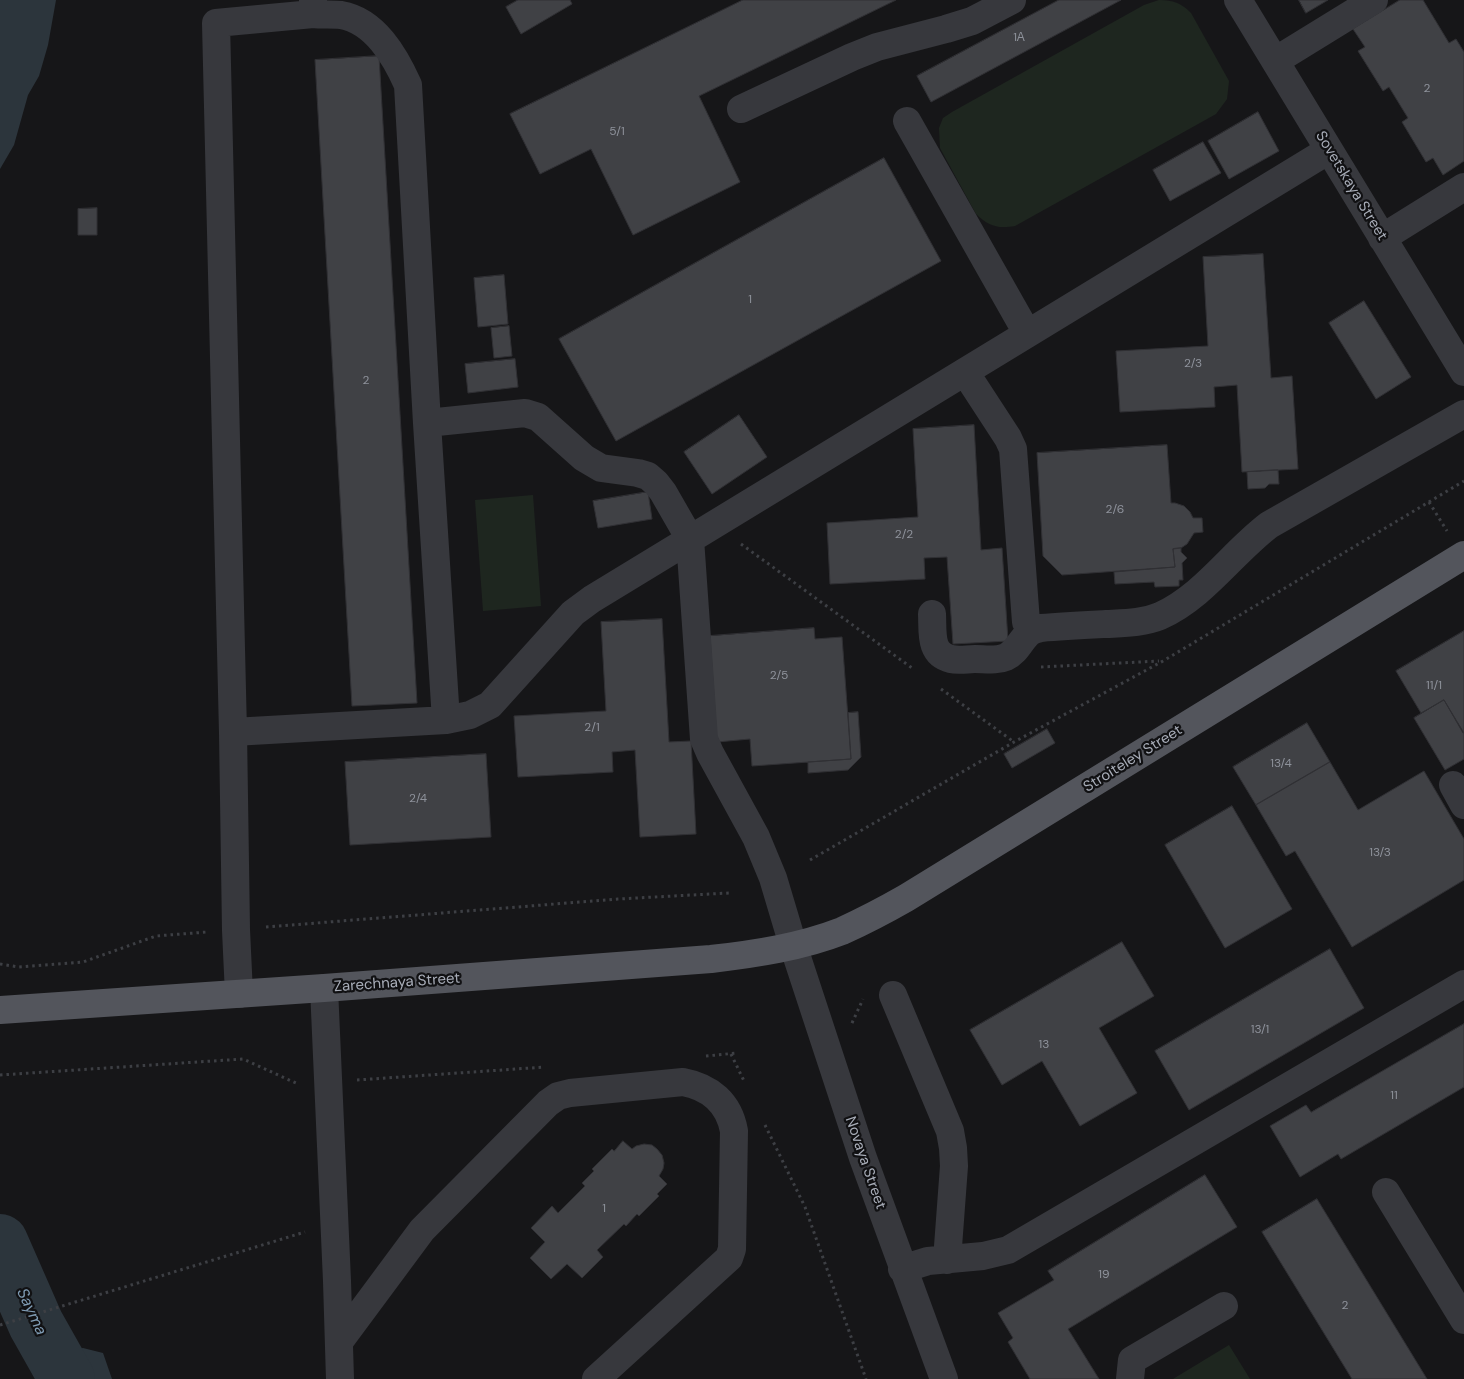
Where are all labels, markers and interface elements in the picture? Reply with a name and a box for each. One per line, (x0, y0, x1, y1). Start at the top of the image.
house number: 1А (1013, 31, 1025, 45)
house number: 2 (1424, 82, 1430, 96)
house number: 5/1 (609, 125, 625, 139)
street label: Sovetskaya Street (1311, 128, 1391, 244)
house number: 1 (748, 293, 752, 307)
house number: 2/3 (1184, 357, 1202, 371)
house number: 2 (363, 374, 369, 388)
house number: 2/6 (1106, 503, 1124, 517)
house number: 2/2 (895, 528, 913, 542)
house number: 2/5 (770, 669, 788, 683)
house number: 11/1 (1426, 679, 1442, 693)
house number: 2/1 (584, 721, 600, 735)
street label: Stroiteley Street (1080, 721, 1186, 797)
house number: 13/4 (1270, 757, 1292, 771)
house number: 2/4 (409, 792, 427, 806)
house number: 13/3 (1369, 846, 1391, 860)
street label: Zarechnaya Street (333, 970, 461, 996)
house number: 13/1 (1251, 1023, 1269, 1037)
house number: 13 (1039, 1038, 1049, 1052)
house number: 11 (1390, 1089, 1398, 1103)
street label: Novaya Street (841, 1114, 889, 1212)
house number: 1 (602, 1202, 606, 1216)
house number: 19 (1098, 1268, 1110, 1282)
water label: Sayma (12, 1285, 50, 1339)
house number: 2 (1342, 1299, 1348, 1313)

